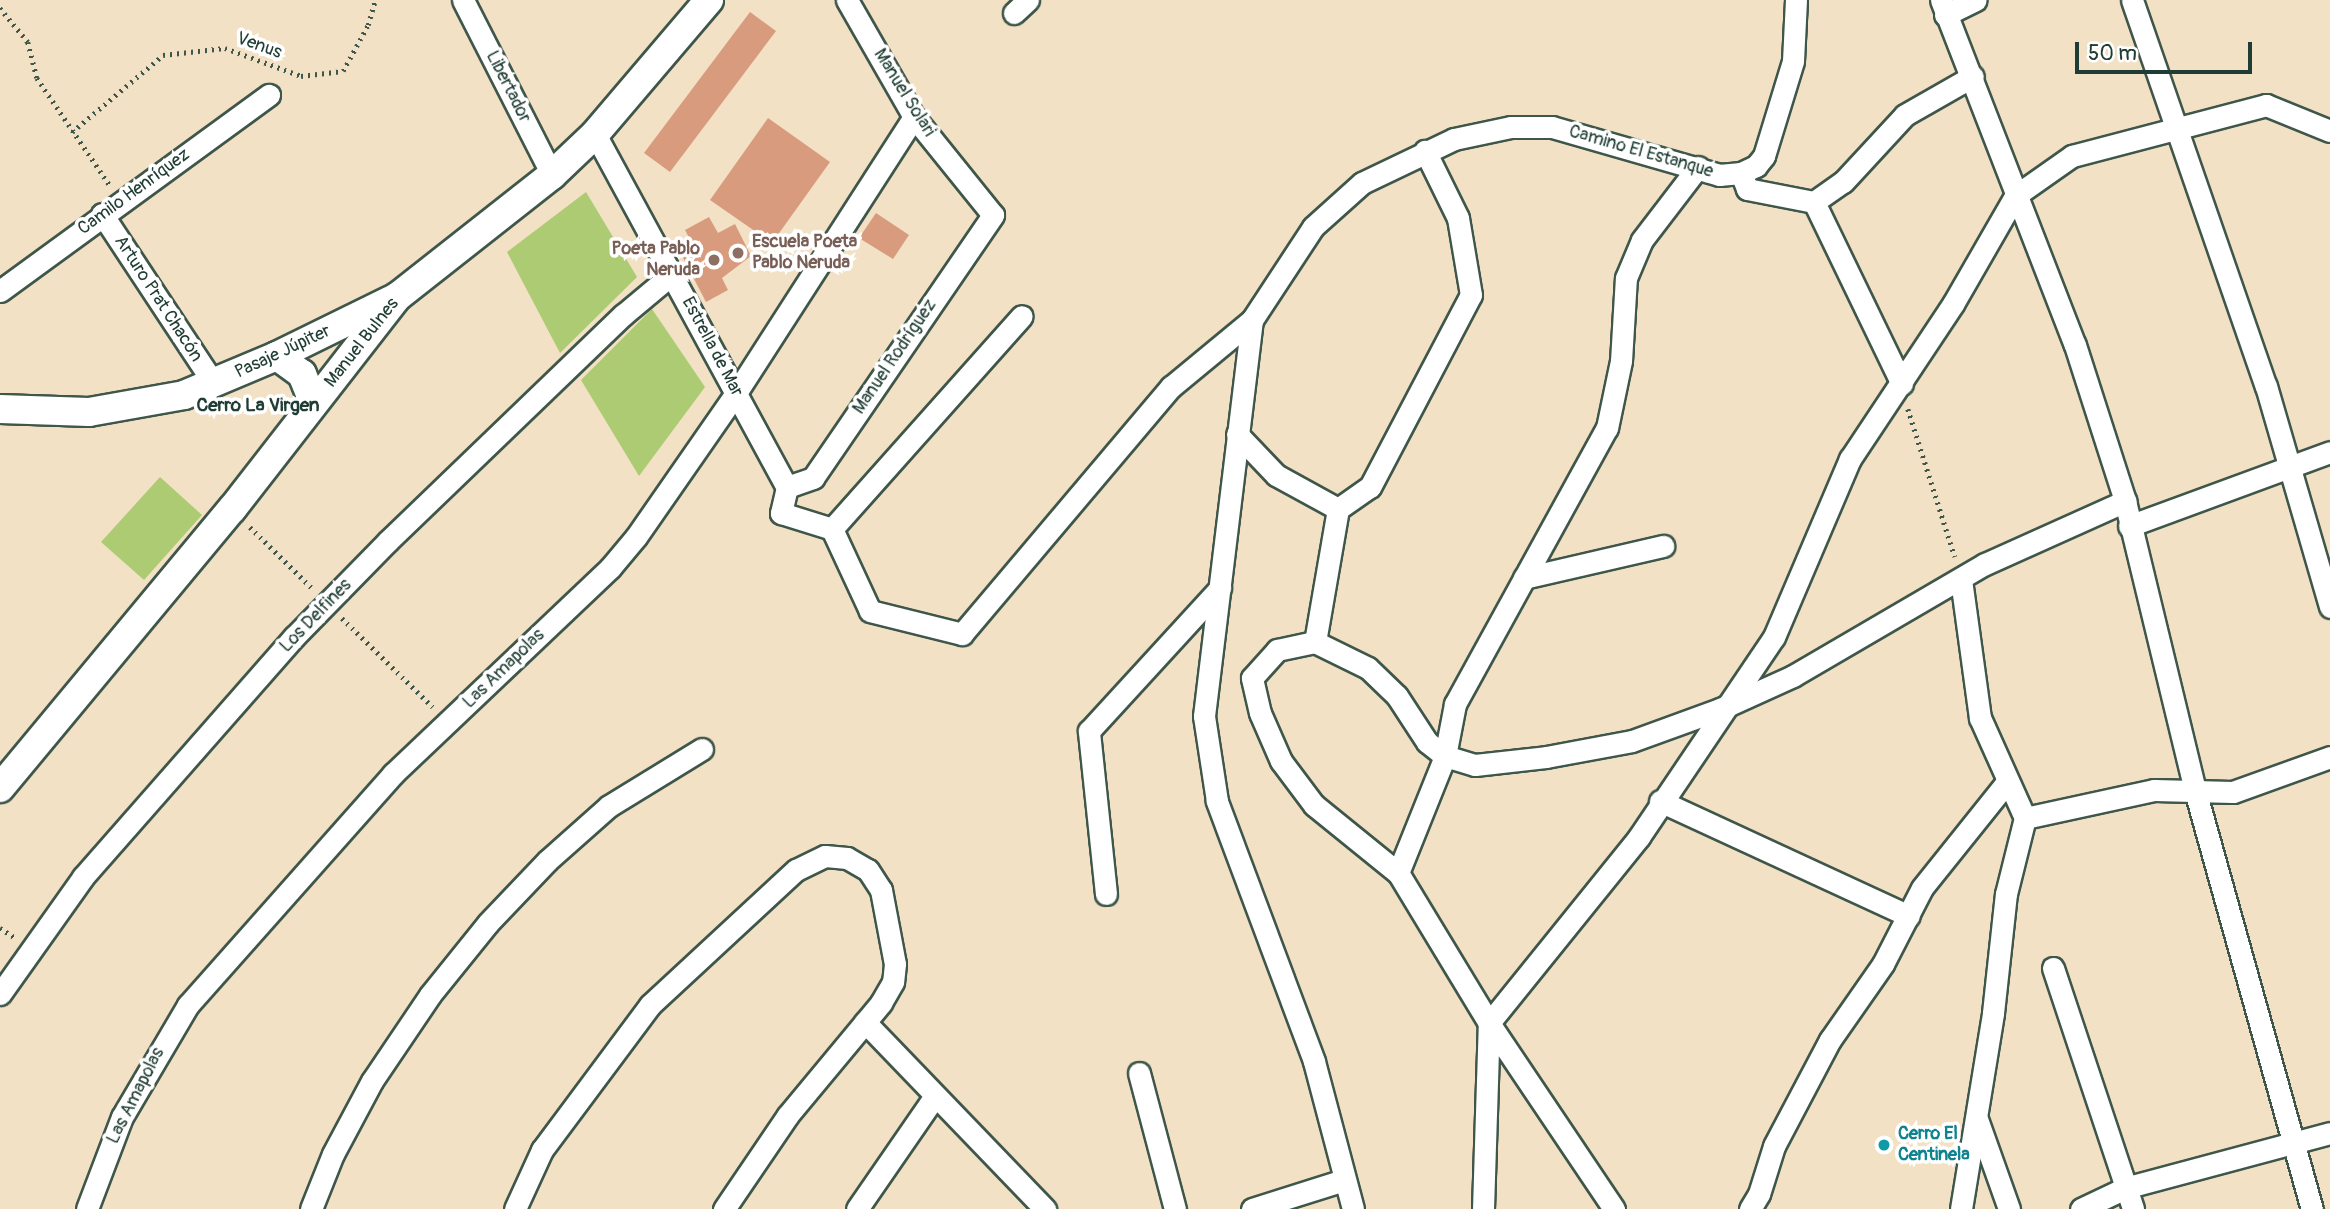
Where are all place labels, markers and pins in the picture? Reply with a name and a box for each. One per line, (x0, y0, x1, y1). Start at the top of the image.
place label: Escuela Poeta Pablo Neruda (752, 232, 857, 274)
place label: Poeta Pablo Neruda (612, 239, 700, 282)
marker: Escuela Poeta Pablo Neruda (730, 245, 746, 261)
marker: Poeta Pablo Neruda (706, 252, 722, 268)
place label: Cerro El Centinela (1898, 1124, 1970, 1166)
marker: Cerro El Centinela (1876, 1137, 1892, 1153)

